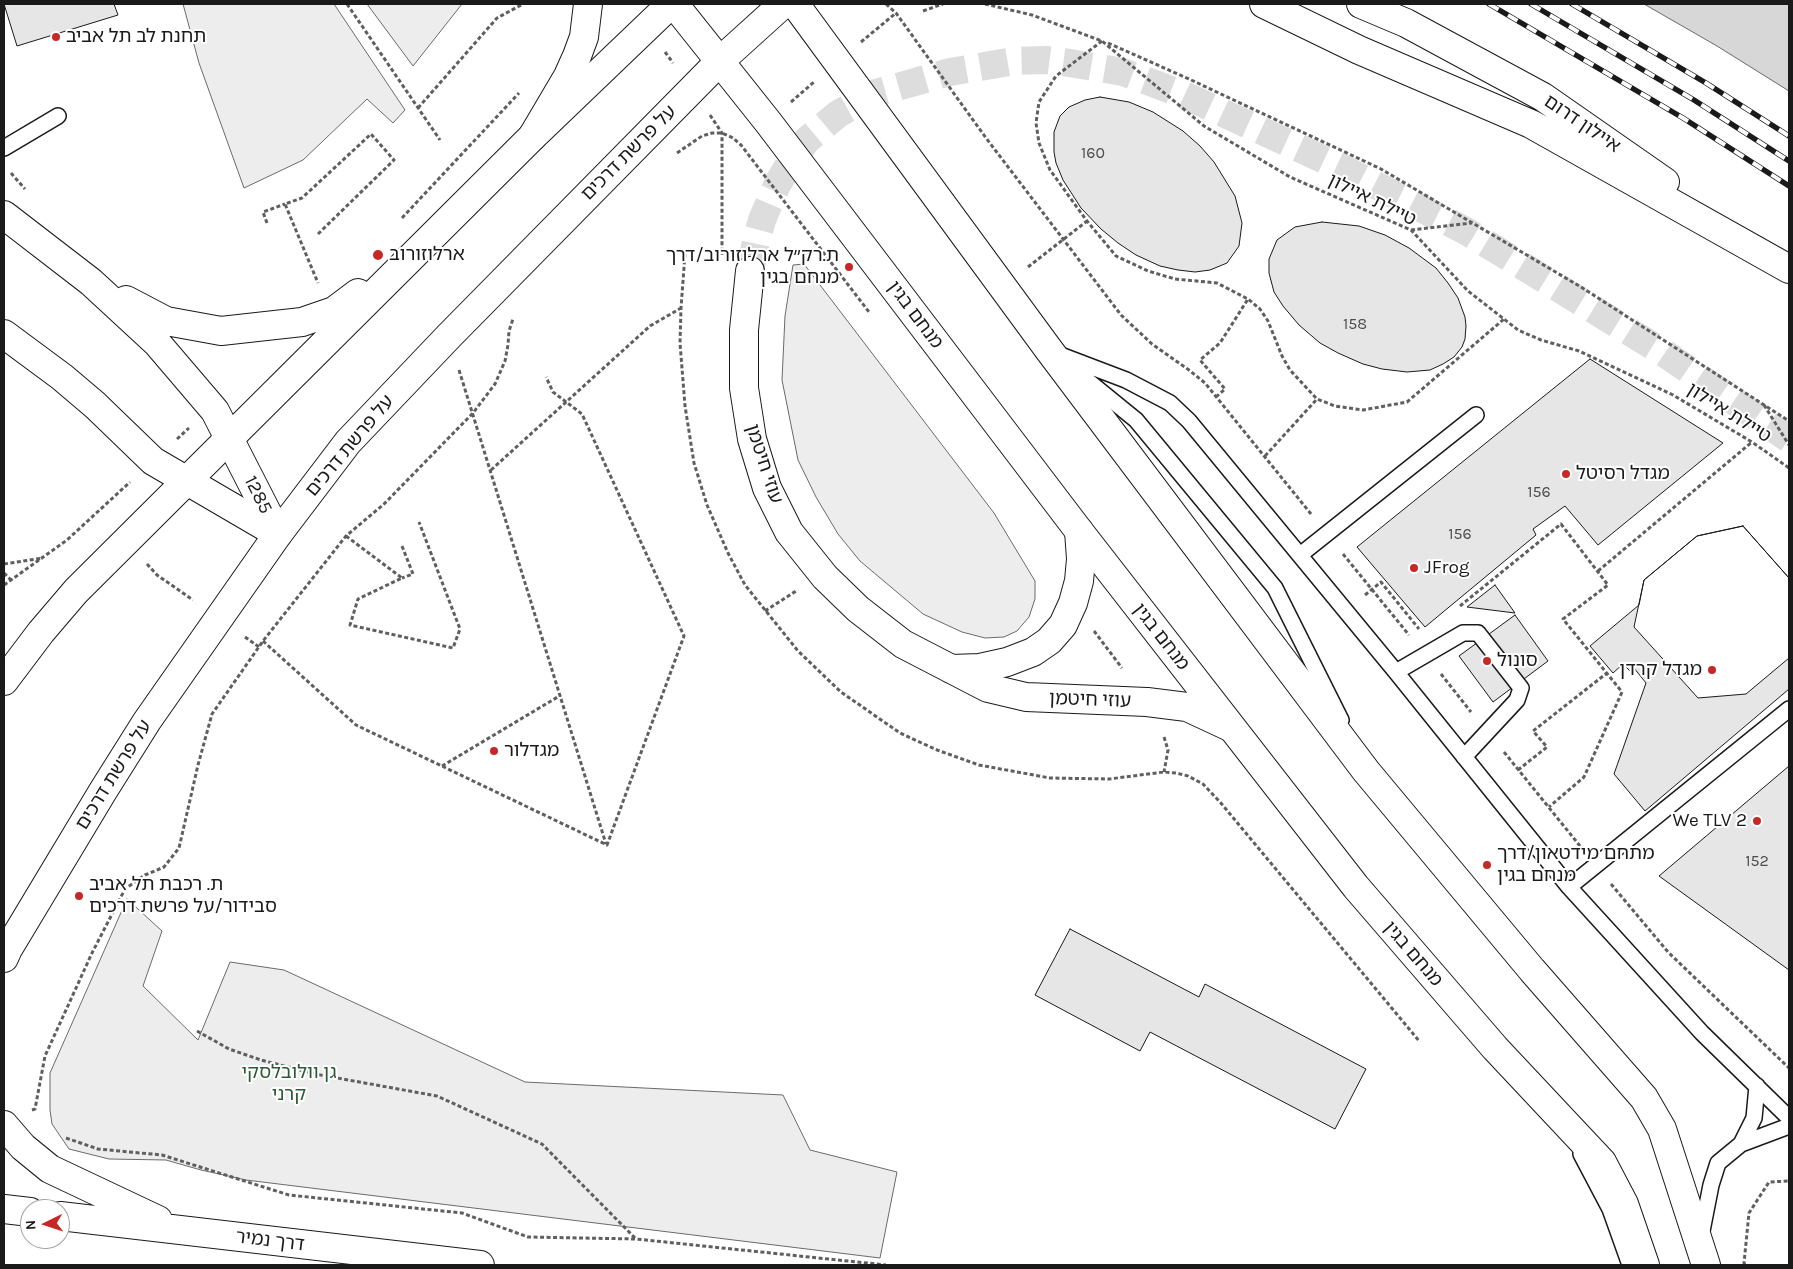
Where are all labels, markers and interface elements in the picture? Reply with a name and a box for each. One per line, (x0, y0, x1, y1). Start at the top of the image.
place label: תחנת לב תל אביב (66, 26, 206, 48)
marker: תחנת לב תל אביב (50, 31, 62, 43)
street label: איילון דרום (1539, 90, 1625, 158)
street label: על פרשת דרכים (577, 101, 681, 205)
house number: 160 (1081, 143, 1105, 163)
street label: טיילת איילון (1324, 169, 1420, 231)
place label: ארלוזורוב (389, 244, 465, 266)
place label: ת.רק״ל ארלוזורוב/דרך מנחם בגין (666, 245, 839, 289)
marker: ארלוזורוב (371, 248, 385, 262)
marker: ת.רק״ל ארלוזורוב/דרך מנחם בגין (843, 261, 855, 273)
street label: מנחם בגין (882, 277, 948, 353)
house number: 158 (1343, 314, 1367, 334)
street label: טיילת איילון (1683, 378, 1775, 448)
street label: על פרשת דרכים (301, 391, 399, 501)
street label: עוזי חיטמן (740, 421, 788, 507)
place label: מגדל רסיטל (1576, 463, 1670, 485)
marker: מגדל רסיטל (1560, 468, 1572, 480)
street label: 1285 (239, 472, 277, 518)
house number: 156 (1527, 482, 1551, 502)
house number: 156 (1448, 524, 1472, 544)
place label: JFrog (1424, 557, 1470, 579)
marker: JFrog (1408, 562, 1420, 574)
street label: מנחם בגין (1128, 599, 1194, 675)
place label: סונול (1497, 650, 1538, 672)
marker: סונול (1481, 655, 1493, 667)
place label: מגדל קרדן (1619, 659, 1702, 681)
marker: מגדל קרדן (1706, 664, 1718, 676)
street label: עוזי חיטמן (1049, 687, 1131, 713)
street label: על פרשת דרכים (71, 716, 157, 834)
place label: מגדלור (504, 740, 559, 762)
marker: מגדלור (488, 745, 500, 757)
place label: We TLV 2 (1673, 810, 1747, 832)
marker: We TLV 2 (1751, 815, 1763, 827)
place label: מתחם מידטאון/דרך מנחם בגין (1497, 843, 1655, 887)
house number: 152 (1745, 851, 1769, 871)
marker: מתחם מידטאון/דרך מנחם בגין (1481, 859, 1493, 871)
place label: ת. רכבת תל אביב סבידור/על פרשת דרכים (89, 874, 277, 918)
marker: ת. רכבת תל אביב סבידור/על פרשת דרכים (73, 890, 85, 902)
street label: מנחם בגין (1378, 917, 1448, 991)
park label: גן וולובלסקי קרני (241, 1062, 337, 1106)
north arrow (20, 1199, 70, 1249)
text: N (22, 1219, 39, 1231)
street label: דרך נמיר (234, 1225, 306, 1257)

